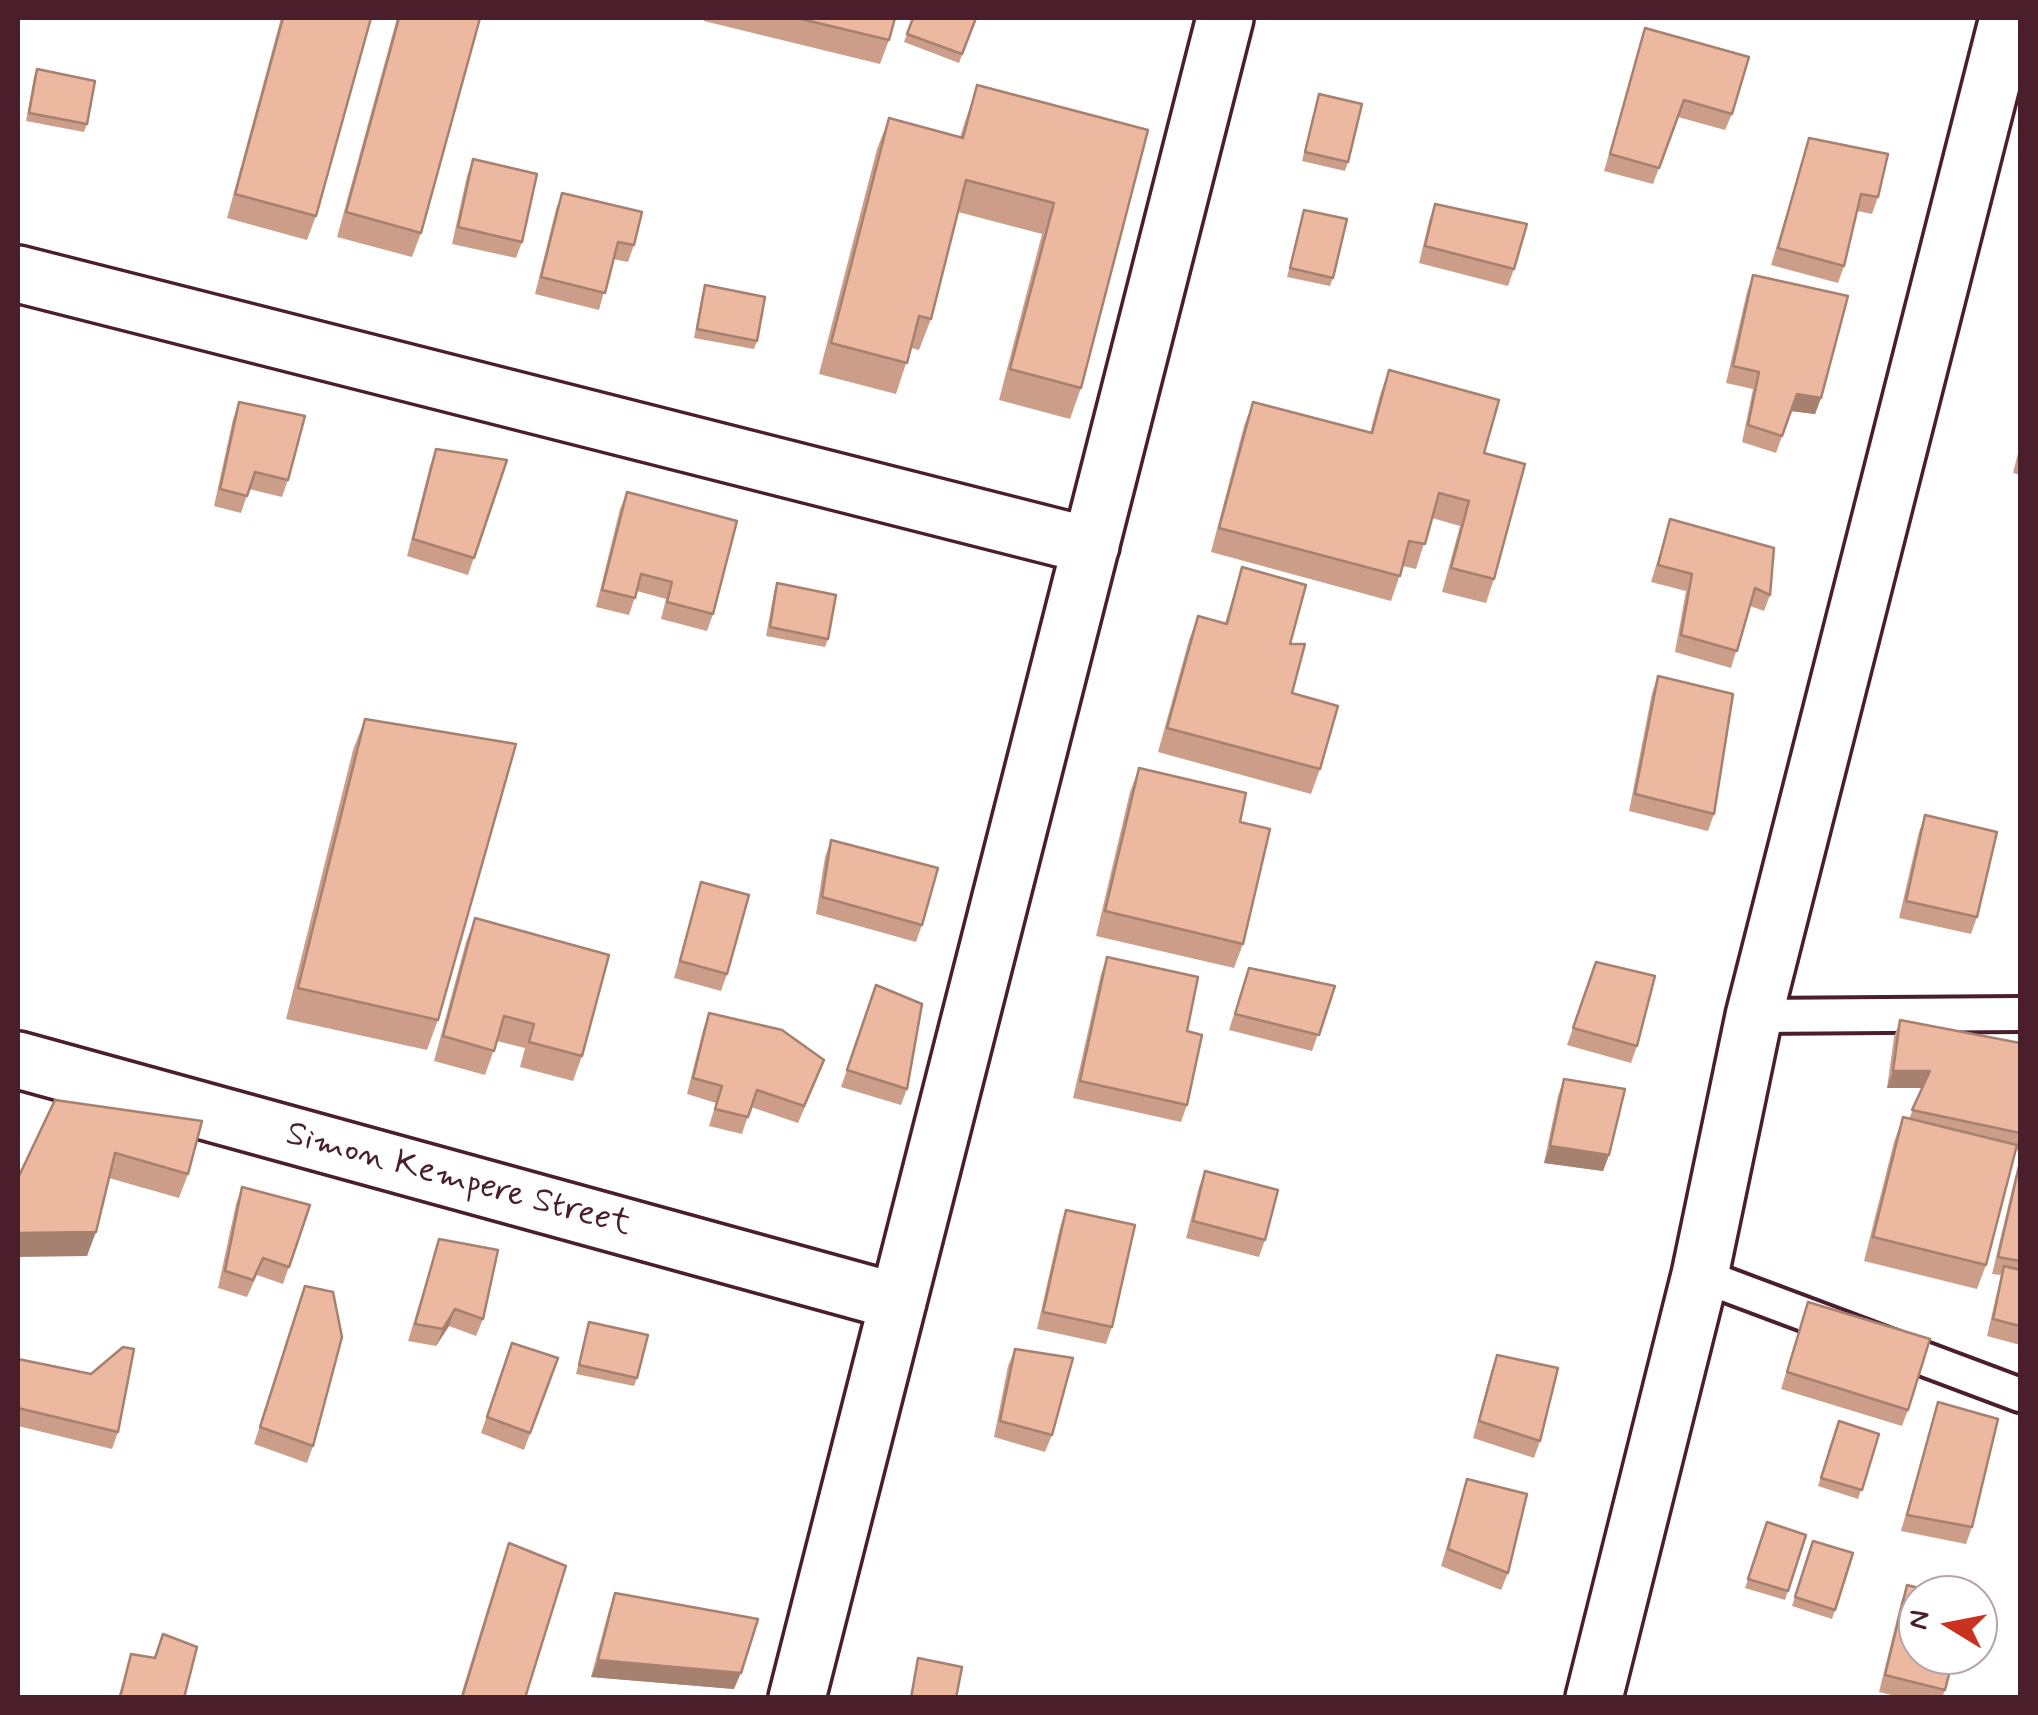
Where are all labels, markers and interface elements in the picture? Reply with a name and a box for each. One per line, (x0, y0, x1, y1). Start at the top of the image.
street label: Simon Kempere Street (281, 1115, 635, 1247)
north arrow (1898, 1575, 1998, 1675)
text: N (1900, 1608, 1940, 1632)

